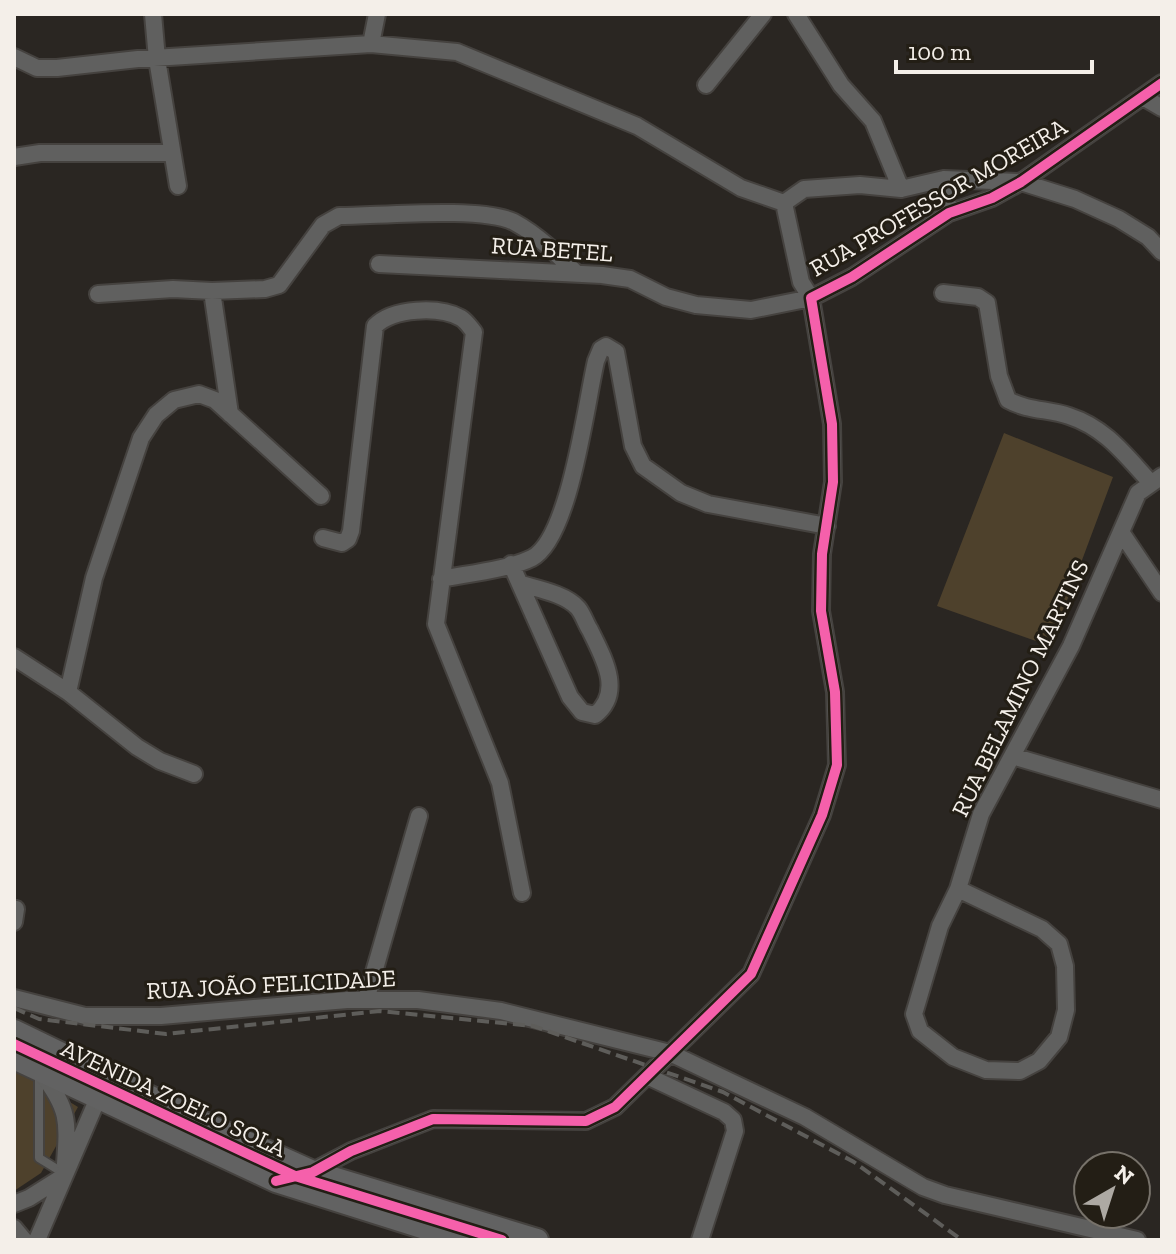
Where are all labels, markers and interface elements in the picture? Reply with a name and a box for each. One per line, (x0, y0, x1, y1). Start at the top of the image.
scale bar (896, 24, 1092, 74)
text: 100 m (908, 37, 971, 66)
street label: RUA PROFESSOR MOREIRA (804, 111, 1072, 283)
street label: RUA BETEL (490, 230, 614, 268)
street label: RUA BELAMINO MARTINS (945, 555, 1095, 821)
street label: RUA JOÃO FELICIDADE (146, 963, 396, 1005)
street label: AVENIDA ZOELO SOLA (57, 1033, 292, 1163)
north arrow (1072, 1150, 1152, 1230)
text: N (1109, 1159, 1139, 1191)

